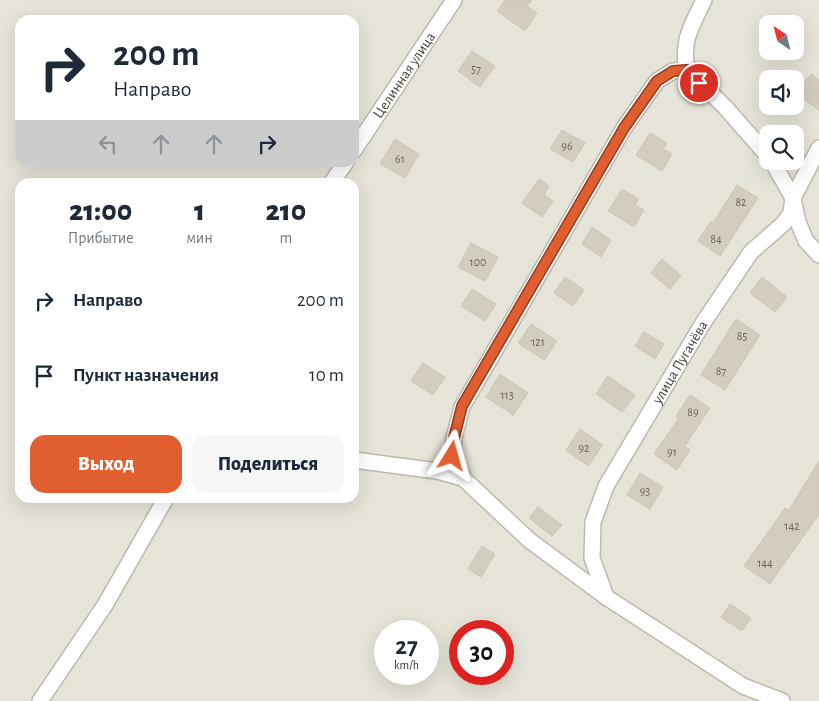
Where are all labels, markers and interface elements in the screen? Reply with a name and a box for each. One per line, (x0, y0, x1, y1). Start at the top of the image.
north arrow (759, 15, 804, 60)
map controls (759, 15, 804, 170)
street label: Целинная улица (370, 29, 438, 121)
icon: right (30, 35, 95, 100)
text: 200 m (113, 37, 200, 72)
pin (678, 62, 720, 104)
house number: 57 (471, 63, 481, 75)
icon: arrive (685, 69, 713, 97)
button: sound (759, 70, 804, 115)
text: Направо (113, 78, 191, 100)
button: search (759, 125, 804, 170)
icon: left (94, 130, 122, 158)
icon: ahead (147, 130, 175, 158)
icon: ahead (200, 130, 228, 158)
icon: right (253, 130, 281, 158)
house number: 96 (561, 140, 573, 152)
house number: 61 (395, 153, 405, 165)
text: 21:00 (69, 196, 132, 226)
text: 1 (194, 196, 205, 226)
text: 210 (265, 196, 306, 226)
house number: 82 (735, 196, 747, 208)
text: Прибытие (68, 230, 134, 246)
text: мин (186, 230, 213, 246)
text: m (279, 230, 292, 246)
house number: 84 (710, 233, 722, 245)
house number: 100 (470, 256, 486, 268)
icon: right (30, 287, 58, 315)
text: Направо (73, 291, 143, 310)
text: 200 m (297, 291, 344, 310)
street label: улица Пугачёва (649, 318, 710, 407)
house number: 85 (737, 330, 747, 342)
house number: 121 (531, 336, 545, 348)
icon: arrive (30, 362, 58, 390)
house number: 87 (716, 365, 726, 377)
text: Пункт назначения (73, 366, 219, 385)
text: 10 m (309, 366, 344, 385)
house number: 113 (500, 389, 514, 401)
house number: 89 (687, 406, 699, 418)
position arrow (425, 429, 477, 481)
button: Выход (30, 435, 182, 493)
button: Поделиться (192, 435, 344, 493)
house number: 92 (578, 442, 590, 454)
house number: 91 (667, 446, 677, 458)
house number: 93 (640, 485, 650, 497)
house number: 142 (784, 520, 800, 532)
house number: 144 (757, 557, 773, 569)
speed limit sign: 30 (449, 620, 514, 685)
text: 27 (395, 634, 418, 659)
text: km/h (394, 659, 419, 671)

